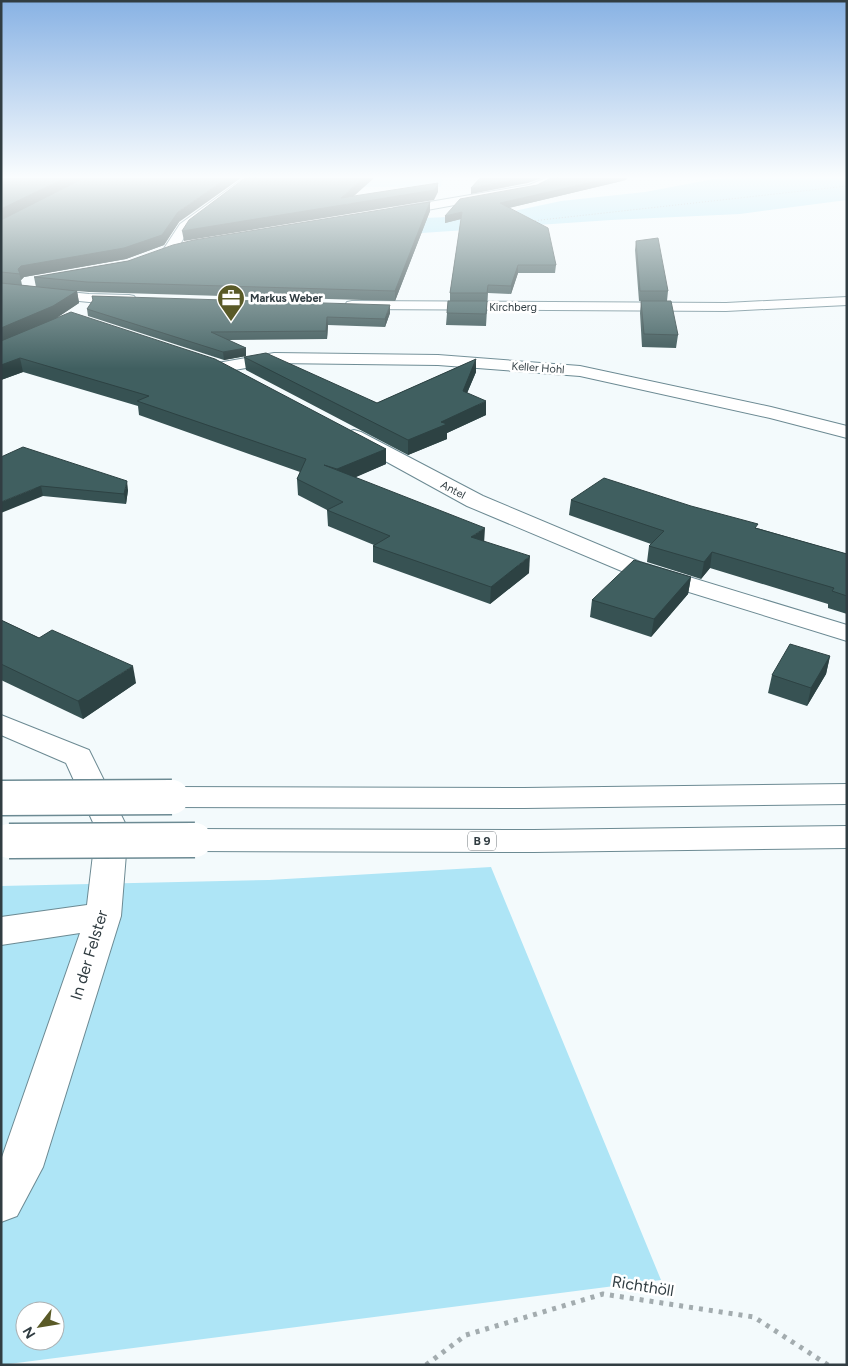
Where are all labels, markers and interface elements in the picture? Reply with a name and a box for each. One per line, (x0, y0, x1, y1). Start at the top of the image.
office icon: Markus Weber (216, 283, 246, 322)
place label: Markus Weber (250, 292, 323, 305)
street label: Kirchberg (489, 301, 537, 314)
street label: Keller Hohl (511, 360, 565, 376)
street label: Antel (438, 478, 468, 502)
road number: B 9 (468, 831, 496, 850)
street label: In der Felster (66, 907, 112, 1002)
street label: Richthöll (611, 1272, 675, 1300)
north arrow (15, 1301, 65, 1351)
text: N (19, 1323, 39, 1341)

